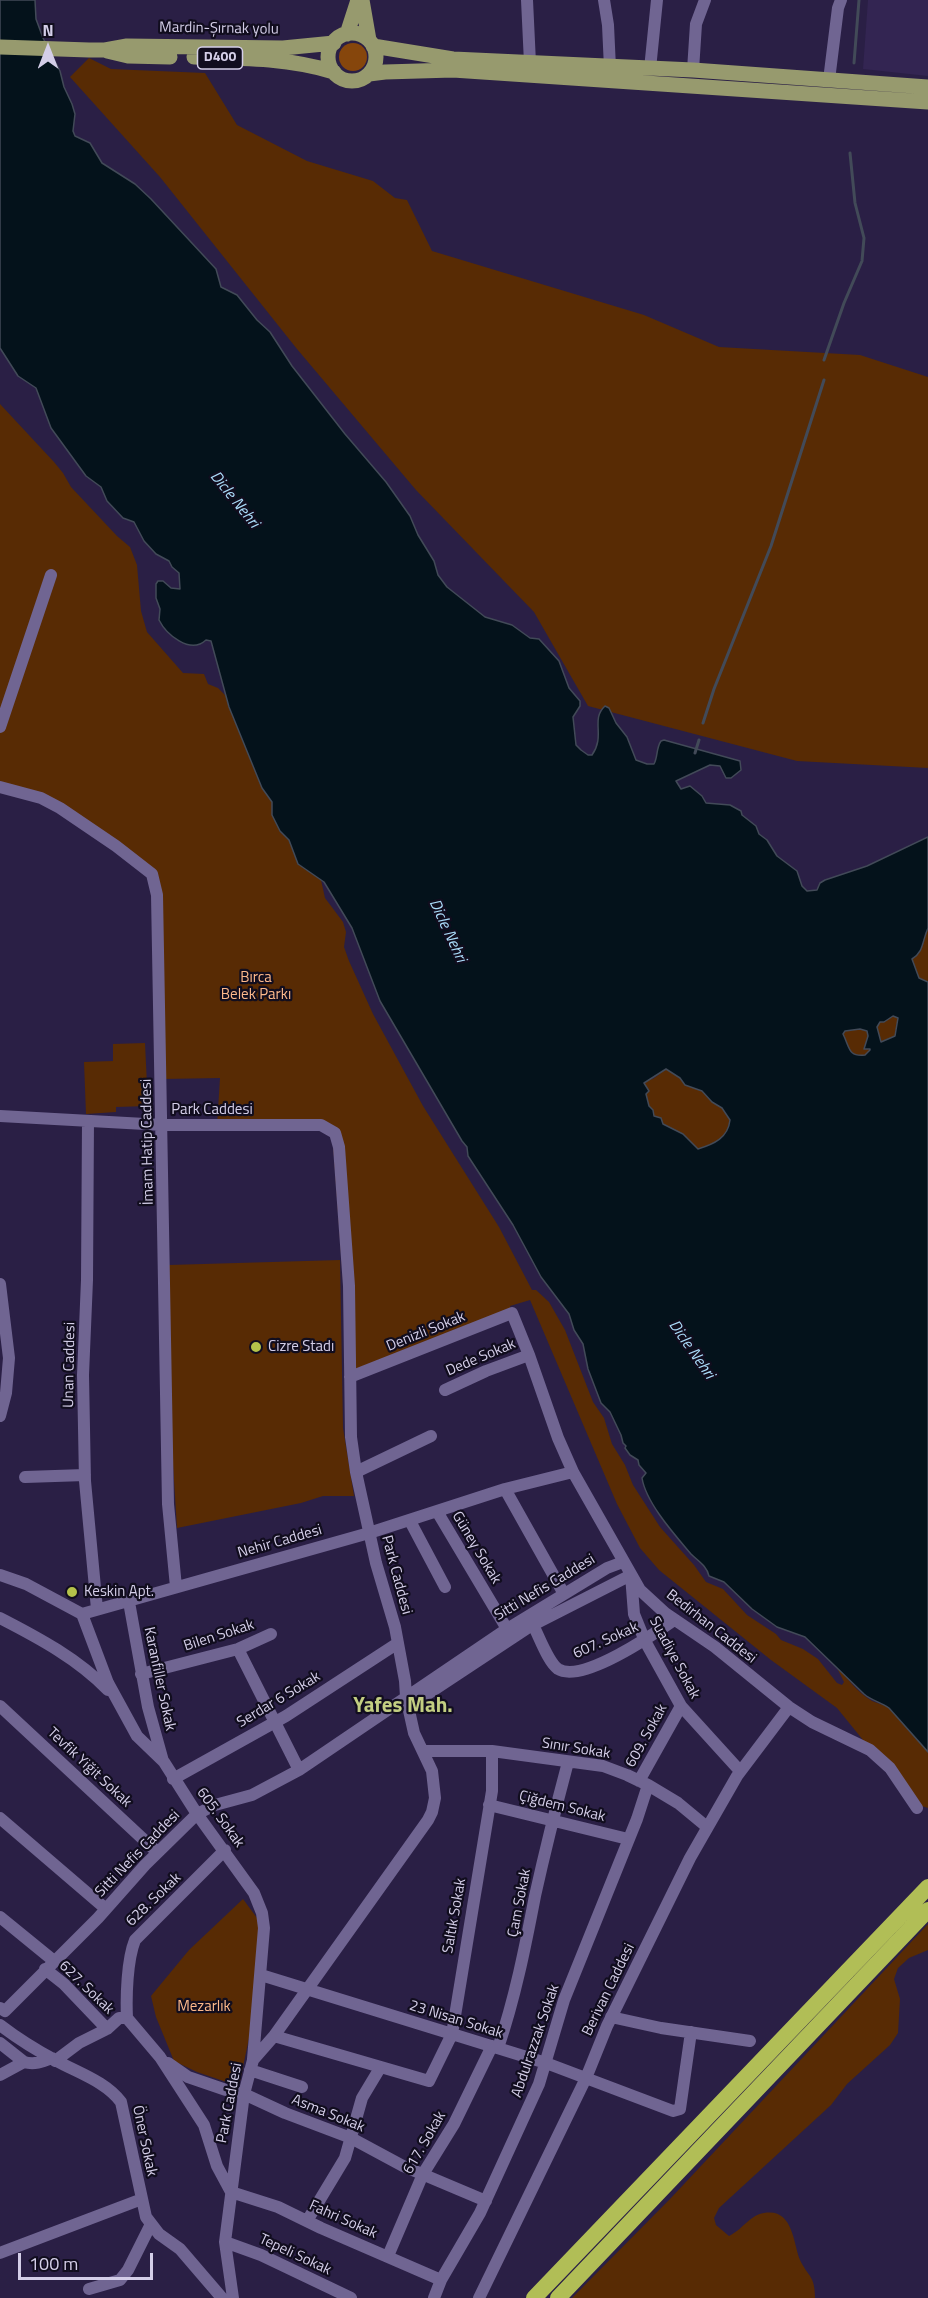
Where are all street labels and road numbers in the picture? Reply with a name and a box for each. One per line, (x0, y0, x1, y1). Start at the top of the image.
street label: Mardin-Şırnak yolu (159, 19, 279, 39)
road number: D400 (198, 47, 242, 69)
street label: İmam Hatip Caddesi (138, 1079, 158, 1205)
street label: Park Caddesi (171, 1101, 253, 1119)
street label: Denizli Sokak (384, 1308, 468, 1356)
street label: Unan Caddesi (60, 1322, 80, 1408)
street label: Dede Sokak (443, 1335, 519, 1381)
street label: Güney Sokak (447, 1509, 505, 1587)
street label: Nehir Caddesi (236, 1521, 324, 1563)
street label: Park Caddesi (377, 1533, 415, 1617)
street label: Sitti Nefis Caddesi (491, 1551, 599, 1625)
street label: Bedirhan Caddesi (662, 1586, 760, 1668)
street label: Suadiye Sokak (645, 1614, 703, 1702)
street label: Bilen Sokak (182, 1616, 256, 1656)
street label: 607. Sokak (571, 1619, 641, 1663)
street label: Karanfiller Sokak (139, 1625, 179, 1733)
street label: Serdar 6 Sokak (234, 1668, 324, 1732)
street label: 609. Sokak (622, 1701, 672, 1771)
street label: Tevfik Yiğit Sokak (43, 1724, 135, 1812)
street label: Sınır Sokak (540, 1735, 612, 1763)
street label: 605. Sokak (192, 1785, 248, 1851)
street label: Çiğdem Sokak (517, 1788, 607, 1826)
street label: Sitti Nefis Caddesi (92, 1807, 184, 1901)
street label: Çam Sokak (505, 1867, 535, 1939)
street label: 628. Sokak (123, 1869, 185, 1931)
street label: Saltık Sokak (440, 1877, 470, 1955)
street label: Berivan Caddesi (579, 1941, 639, 2039)
street label: 627. Sokak (55, 1957, 117, 2019)
street label: Abdulrazzak Sokak (508, 1982, 564, 2100)
street label: 23 Nisan Sokak (407, 1997, 505, 2043)
street label: Park Caddesi (213, 2061, 247, 2145)
street label: Asma Sokak (289, 2091, 367, 2137)
street label: Öner Sokak (128, 2104, 160, 2178)
street label: 617. Sokak (400, 2108, 450, 2178)
street label: Fahri Sokak (306, 2197, 380, 2243)
street label: Tepeli Sokak (256, 2230, 334, 2280)

